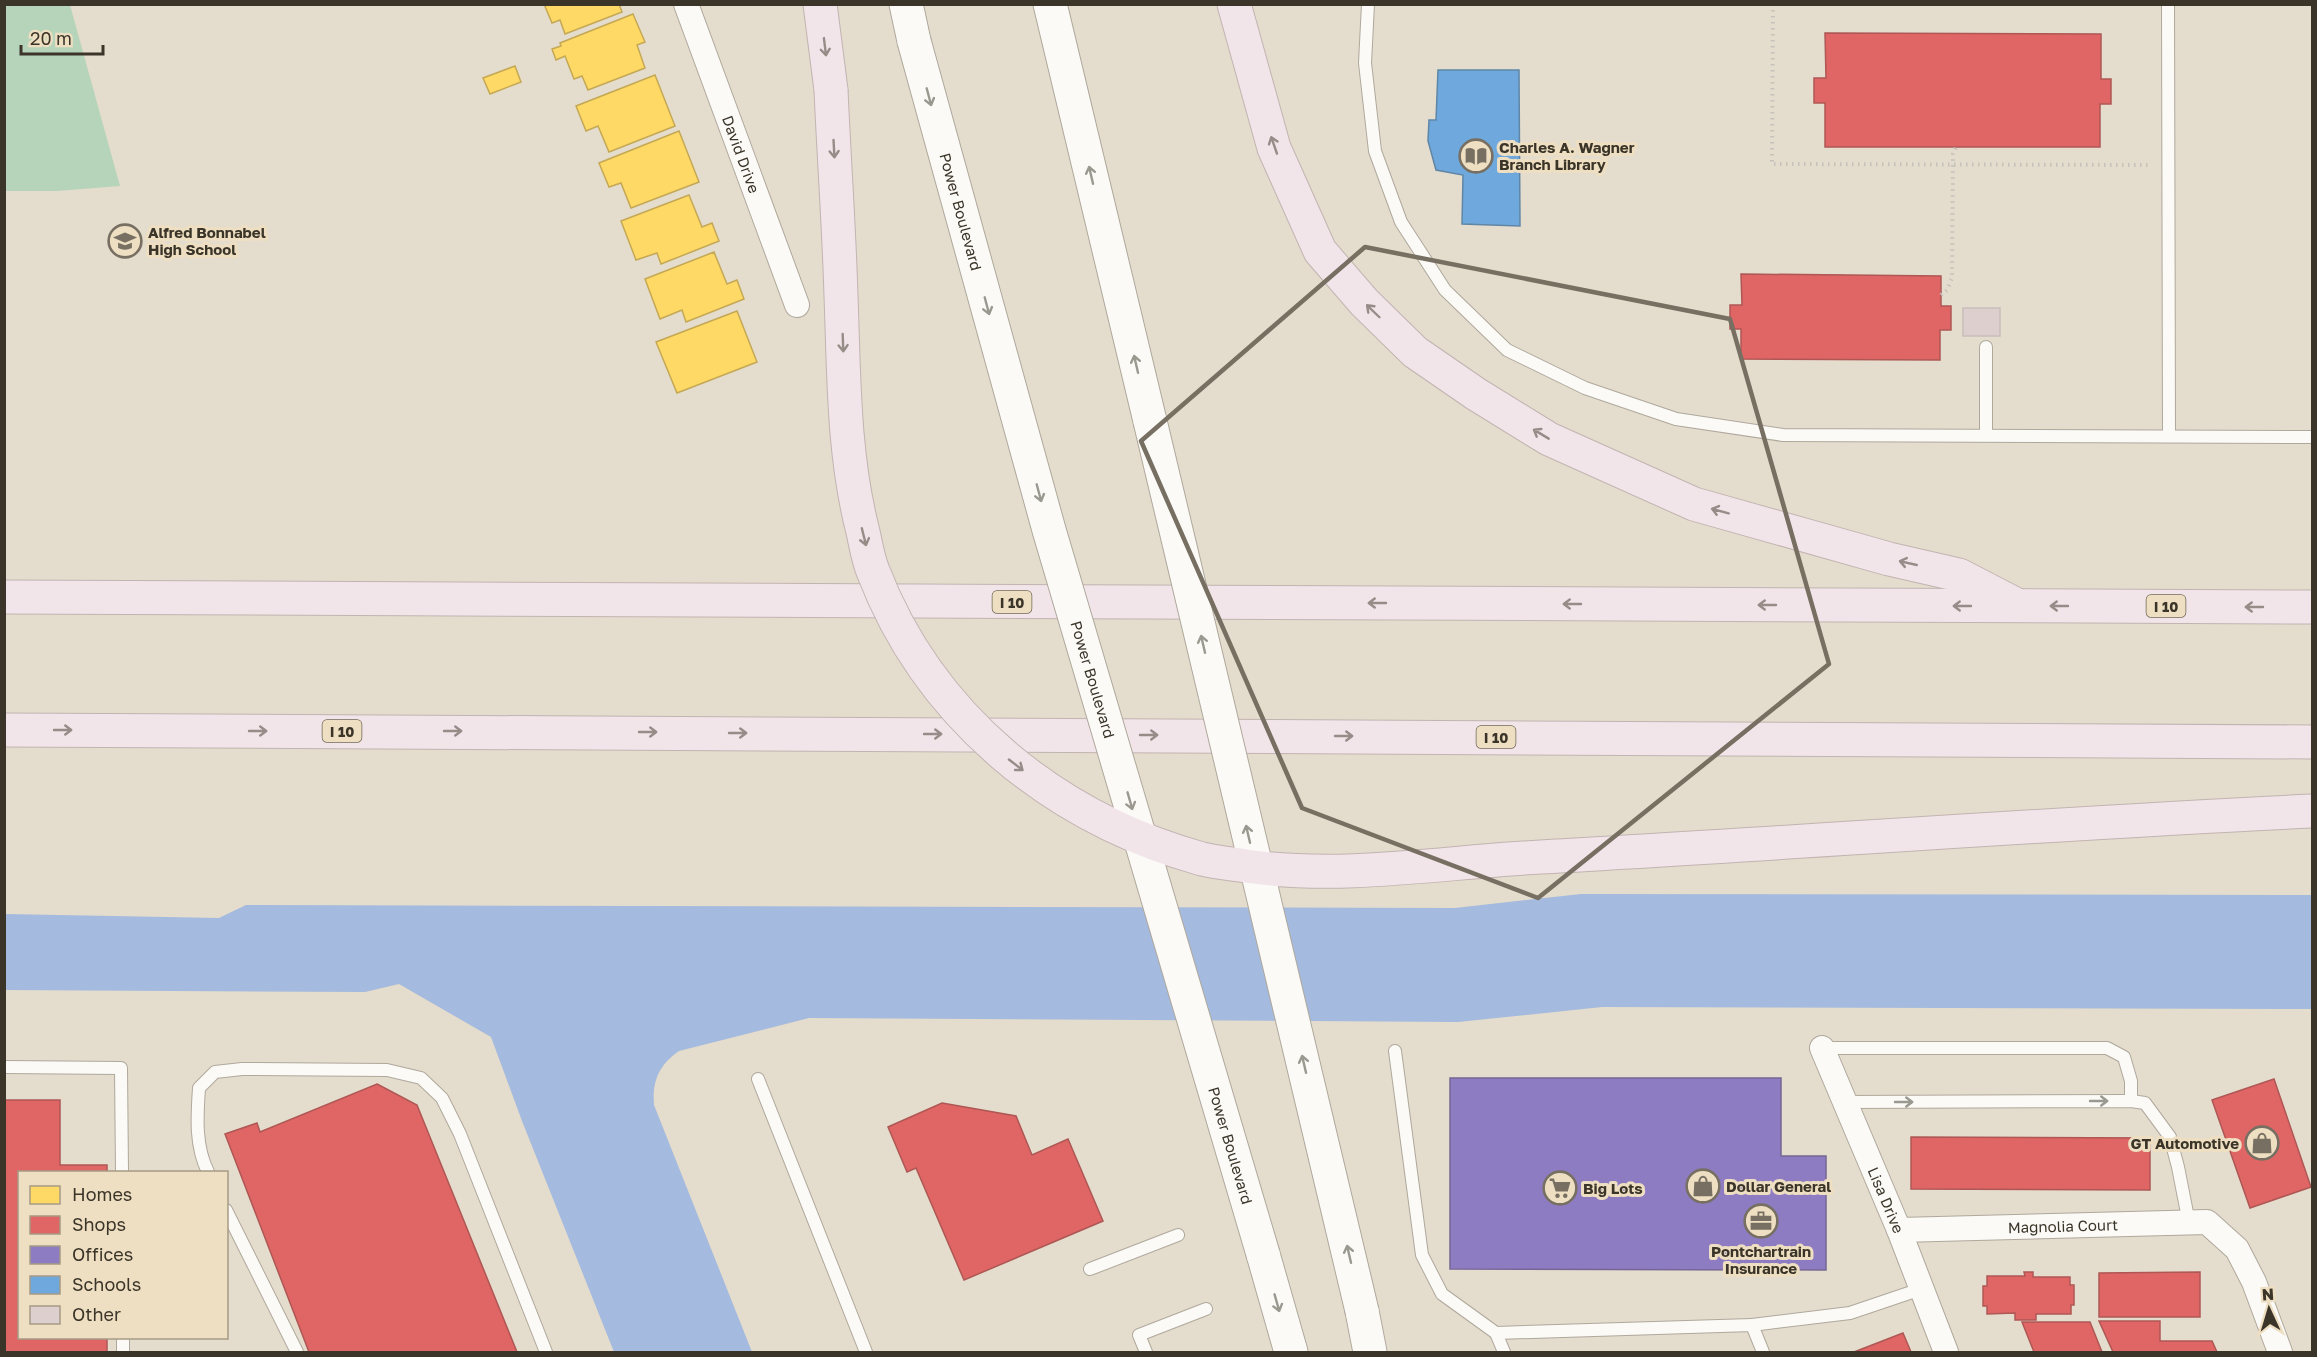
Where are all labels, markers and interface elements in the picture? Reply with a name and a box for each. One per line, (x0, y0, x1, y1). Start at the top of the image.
scale bar (21, 18, 104, 56)
text: 20 m (30, 27, 72, 49)
one-way arrow (820, 37, 831, 57)
one-way arrow (924, 88, 935, 107)
street label: David Drive (719, 113, 764, 196)
one-way arrow (1268, 136, 1279, 155)
one-way arrow (828, 138, 839, 158)
library icon: Charles A. Wagner Branch Library (1458, 138, 1494, 174)
place label: Charles A. Wagner Branch Library (1499, 138, 1635, 173)
street label: Power Boulevard (936, 151, 986, 273)
one-way arrow (1084, 166, 1096, 185)
school or university icon: Alfred Bonnabel High School (107, 223, 143, 259)
place label: Alfred Bonnabel High School (148, 223, 266, 258)
one-way arrow (982, 296, 993, 315)
one-way arrow (1366, 303, 1381, 318)
one-way arrow (837, 333, 848, 353)
one-way arrow (1130, 355, 1141, 375)
one-way arrow (1533, 428, 1550, 440)
one-way arrow (1034, 484, 1045, 503)
one-way arrow (1711, 505, 1730, 516)
one-way arrow (858, 527, 870, 546)
one-way arrow (1898, 557, 1917, 569)
road number: I 10 (992, 591, 1032, 613)
road number: I 10 (2146, 595, 2186, 617)
one-way arrow (1367, 597, 1387, 609)
one-way arrow (1562, 598, 1582, 610)
one-way arrow (1757, 599, 1777, 611)
one-way arrow (1952, 600, 1972, 612)
one-way arrow (2050, 600, 2070, 612)
one-way arrow (2245, 601, 2265, 612)
street label: Power Boulevard (1067, 619, 1119, 740)
one-way arrow (1197, 635, 1208, 654)
road number: I 10 (322, 720, 362, 742)
one-way arrow (52, 724, 72, 736)
one-way arrow (247, 725, 267, 737)
one-way arrow (442, 725, 462, 737)
one-way arrow (637, 726, 657, 738)
road number: I 10 (1476, 726, 1516, 748)
one-way arrow (728, 727, 748, 739)
one-way arrow (923, 728, 943, 740)
one-way arrow (1139, 729, 1159, 741)
one-way arrow (1334, 730, 1354, 742)
one-way arrow (1007, 758, 1023, 771)
one-way arrow (1125, 792, 1136, 811)
one-way arrow (1242, 825, 1254, 844)
one-way arrow (1297, 1055, 1309, 1074)
street label: Power Boulevard (1205, 1085, 1257, 1206)
one-way arrow (2088, 1095, 2108, 1107)
one-way arrow (1893, 1096, 1913, 1108)
shop icon: GT Automotive (2244, 1125, 2280, 1161)
place label: GT Automotive (2131, 1134, 2239, 1152)
street label: Lisa Drive (1864, 1164, 1908, 1236)
shop icon: Dollar General (1685, 1168, 1721, 1204)
supermarket icon: Big Lots (1542, 1170, 1578, 1206)
legend (18, 1171, 228, 1339)
place label: Dollar General (1726, 1177, 1831, 1195)
place label: Big Lots (1583, 1179, 1643, 1197)
text: Homes (72, 1183, 132, 1205)
office icon: Pontchartrain Insurance (1743, 1203, 1779, 1239)
text: Shops (72, 1213, 126, 1235)
street label: Magnolia Court (2008, 1215, 2118, 1236)
place label: Pontchartrain Insurance (1711, 1242, 1811, 1277)
text: Offices (72, 1243, 133, 1265)
one-way arrow (1342, 1245, 1354, 1264)
text: Schools (72, 1273, 141, 1295)
north arrow (2239, 1279, 2299, 1339)
text: N (2261, 1284, 2275, 1304)
one-way arrow (1272, 1293, 1284, 1312)
text: Other (72, 1303, 121, 1325)

